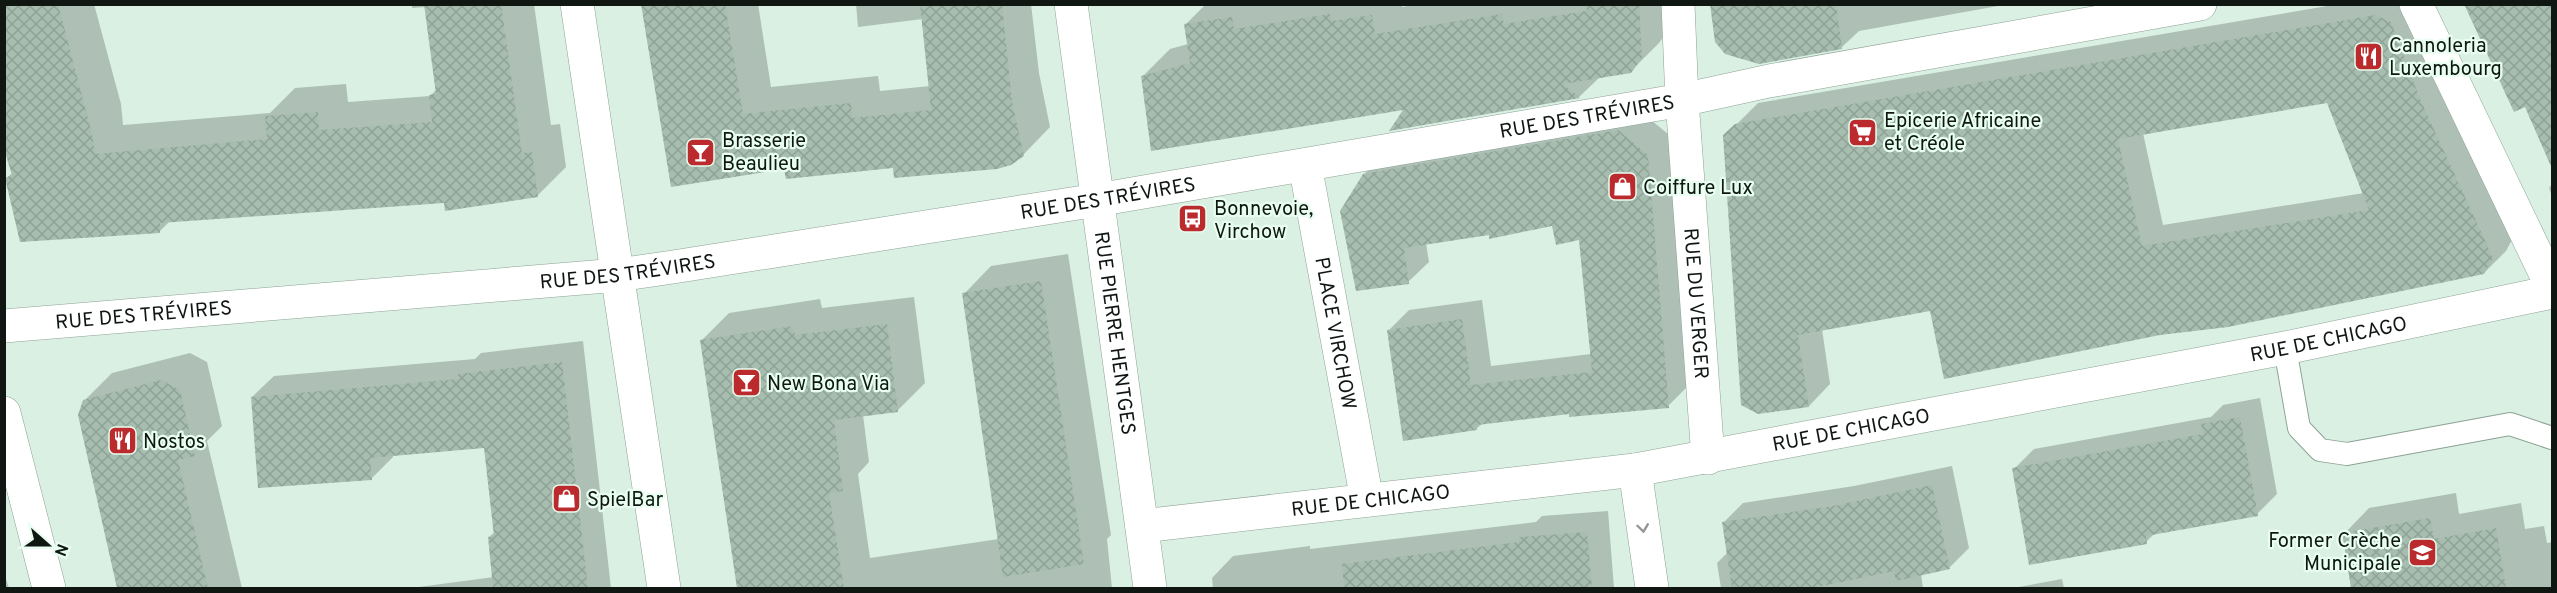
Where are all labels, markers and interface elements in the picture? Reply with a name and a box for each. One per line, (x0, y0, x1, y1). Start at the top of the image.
place label: Cannoleria Luxembourg (2389, 34, 2502, 83)
restaurant icon: Cannoleria Luxembourg (2352, 40, 2384, 72)
street label: RUE DES TRÉVIRES (1498, 90, 1677, 146)
place label: Epicerie Africaine et Créole (1884, 109, 2041, 158)
supermarket icon: Epicerie Africaine et Créole (1847, 116, 1879, 148)
place label: Brasserie Beaulieu (722, 129, 806, 178)
bar icon: Brasserie Beaulieu (685, 136, 717, 168)
shop icon: Coiffure Lux (1606, 171, 1638, 203)
street label: RUE DES TRÉVIRES (1019, 172, 1198, 227)
place label: Coiffure Lux (1643, 176, 1753, 202)
place label: Bonnevoie, Virchow (1214, 197, 1313, 246)
bus stop icon: Bonnevoie, Virchow (1177, 203, 1209, 235)
street label: RUE DU VERGER (1676, 227, 1713, 380)
street label: RUE PIERRE HENTGES (1087, 230, 1140, 437)
street label: RUE DES TRÉVIRES (539, 249, 718, 296)
street label: PLACE VIRCHOW (1307, 255, 1361, 412)
street label: RUE DES TRÉVIRES (54, 296, 233, 337)
street label: RUE DE CHICAGO (2248, 312, 2410, 369)
bar icon: New Bona Via (730, 367, 762, 399)
place label: New Bona Via (767, 372, 890, 398)
street label: RUE DE CHICAGO (1771, 404, 1932, 459)
restaurant icon: Nostos (106, 425, 138, 457)
place label: Nostos (143, 430, 205, 456)
street label: RUE DE CHICAGO (1290, 480, 1452, 524)
shop icon: SpielBar (550, 483, 582, 515)
place label: SpielBar (587, 488, 663, 514)
north arrow (18, 515, 78, 575)
one-way arrow (1637, 524, 1649, 533)
place label: Former Crèche Municipale (2268, 529, 2401, 578)
school or university icon: Former Crèche Municipale (2406, 536, 2438, 568)
text: N (49, 541, 72, 559)

